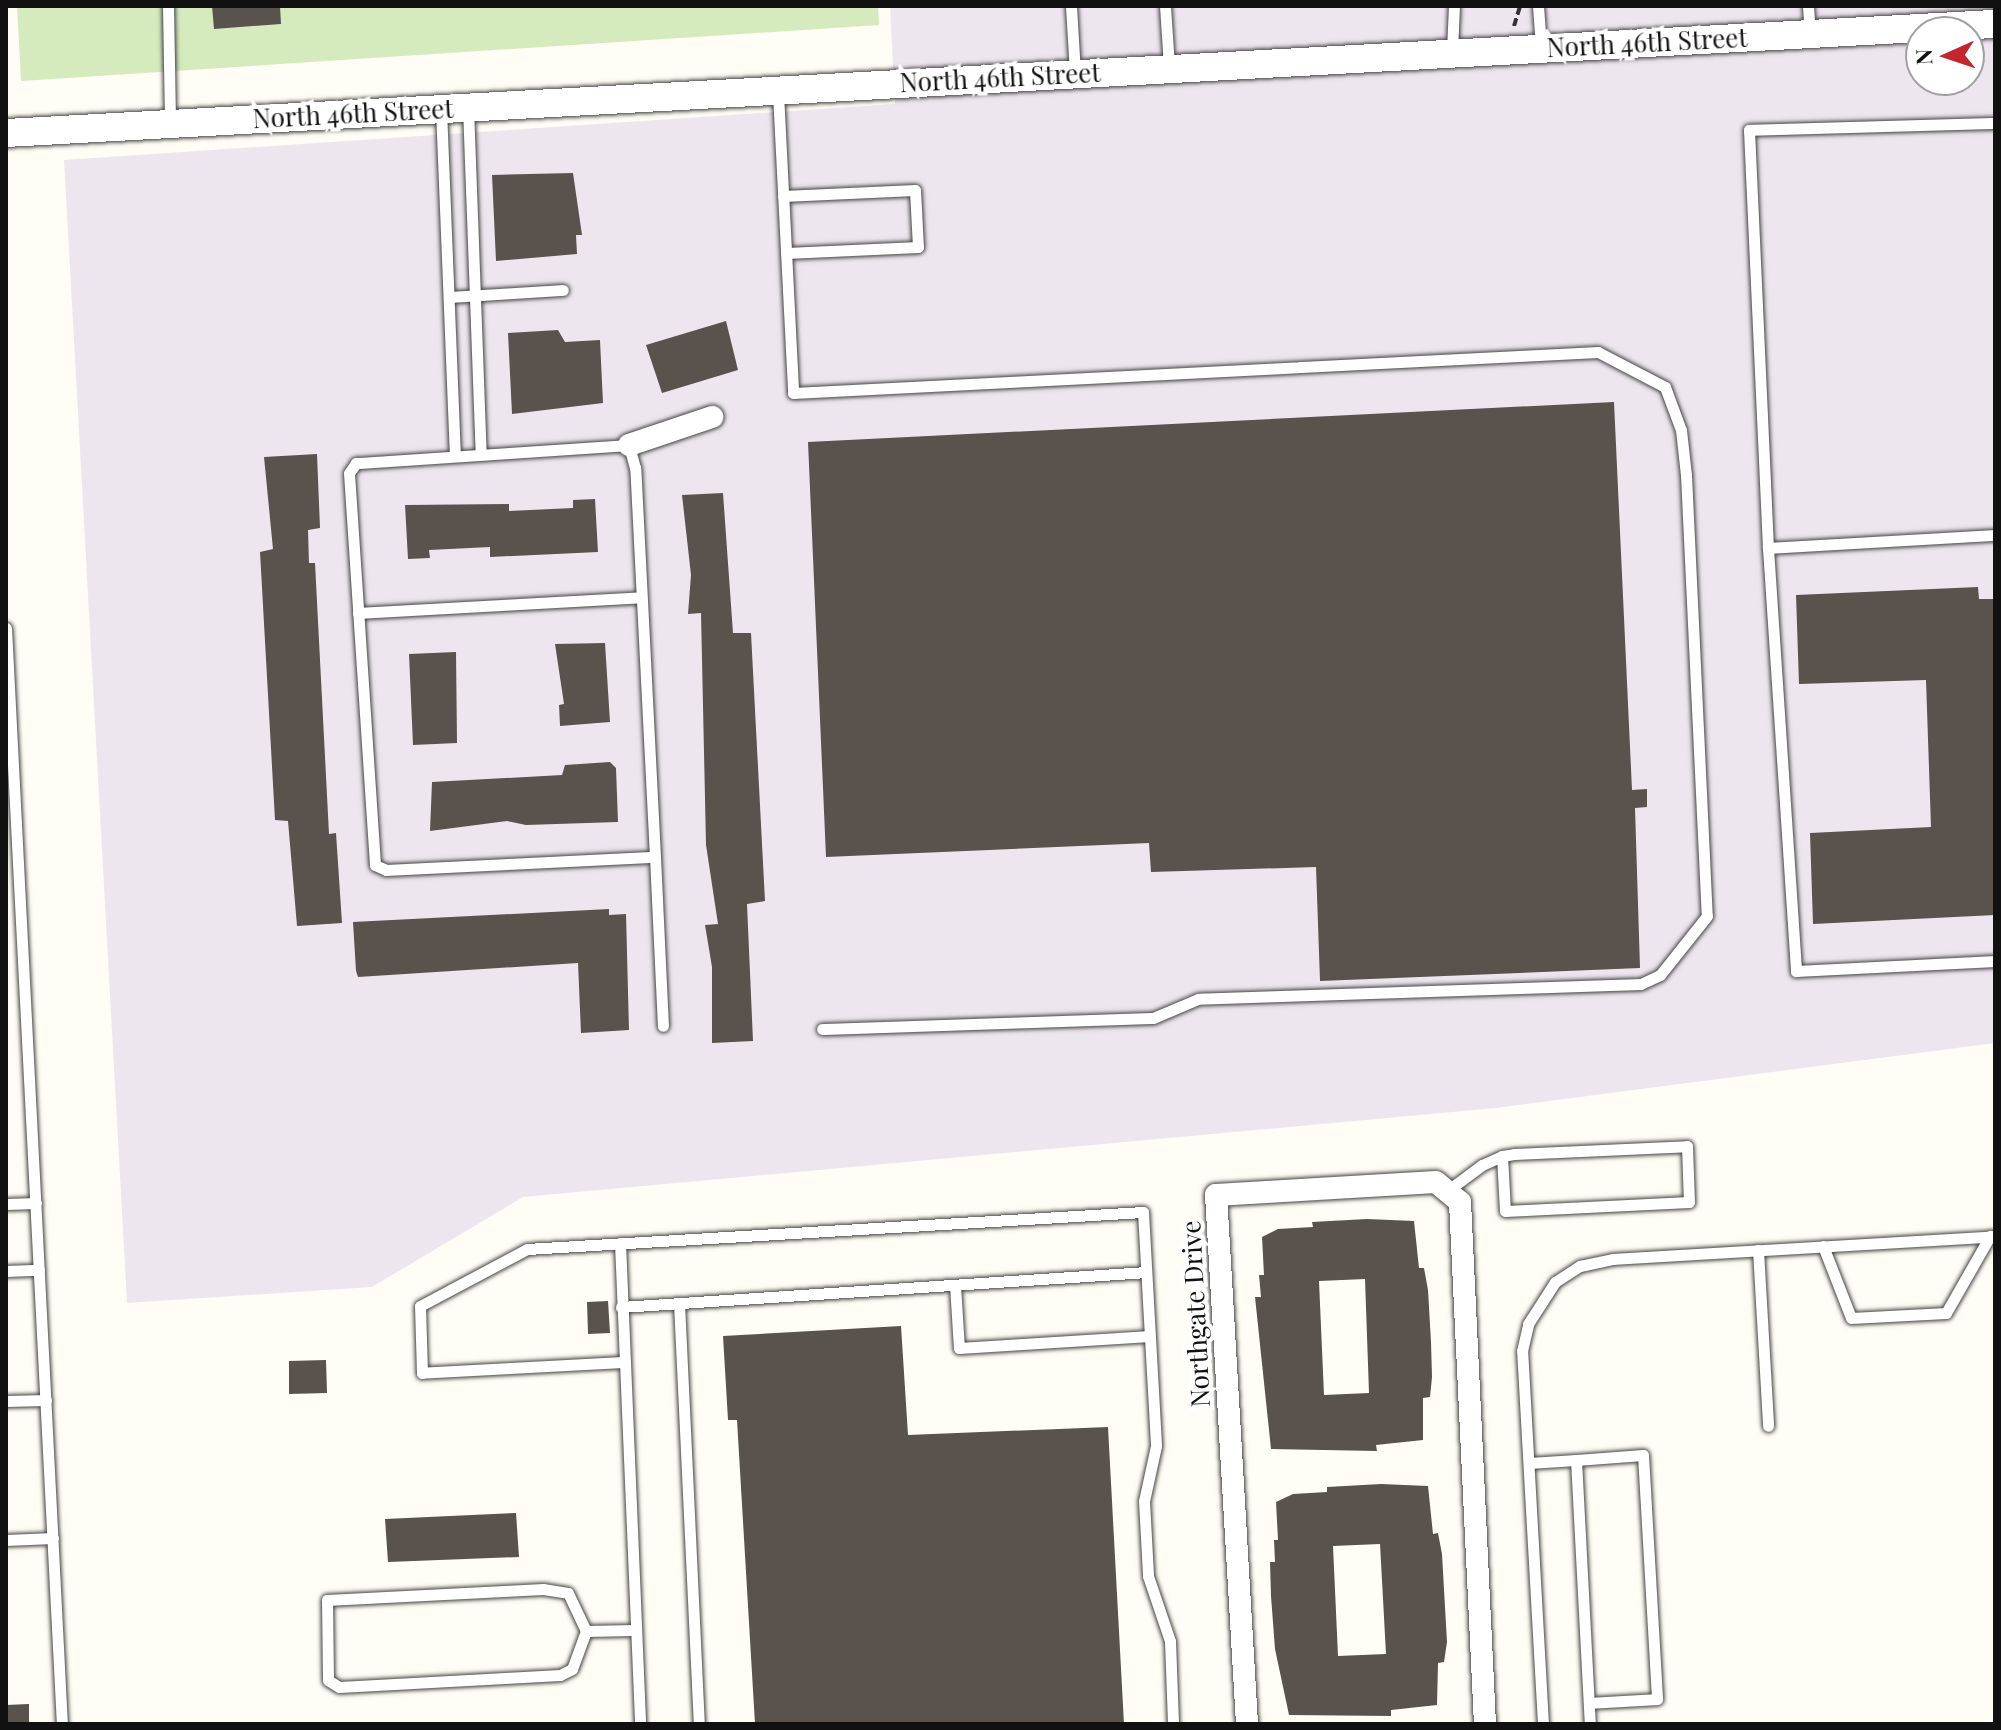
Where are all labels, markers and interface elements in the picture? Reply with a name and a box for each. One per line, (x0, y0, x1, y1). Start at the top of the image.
north arrow (1905, 16, 1985, 96)
street label: North 46th Street (1545, 21, 1749, 63)
text: N (1908, 48, 1938, 66)
street label: North 46th Street (898, 56, 1102, 98)
street label: North 46th Street (251, 92, 455, 134)
street label: Northgate Drive (1175, 1220, 1215, 1408)

